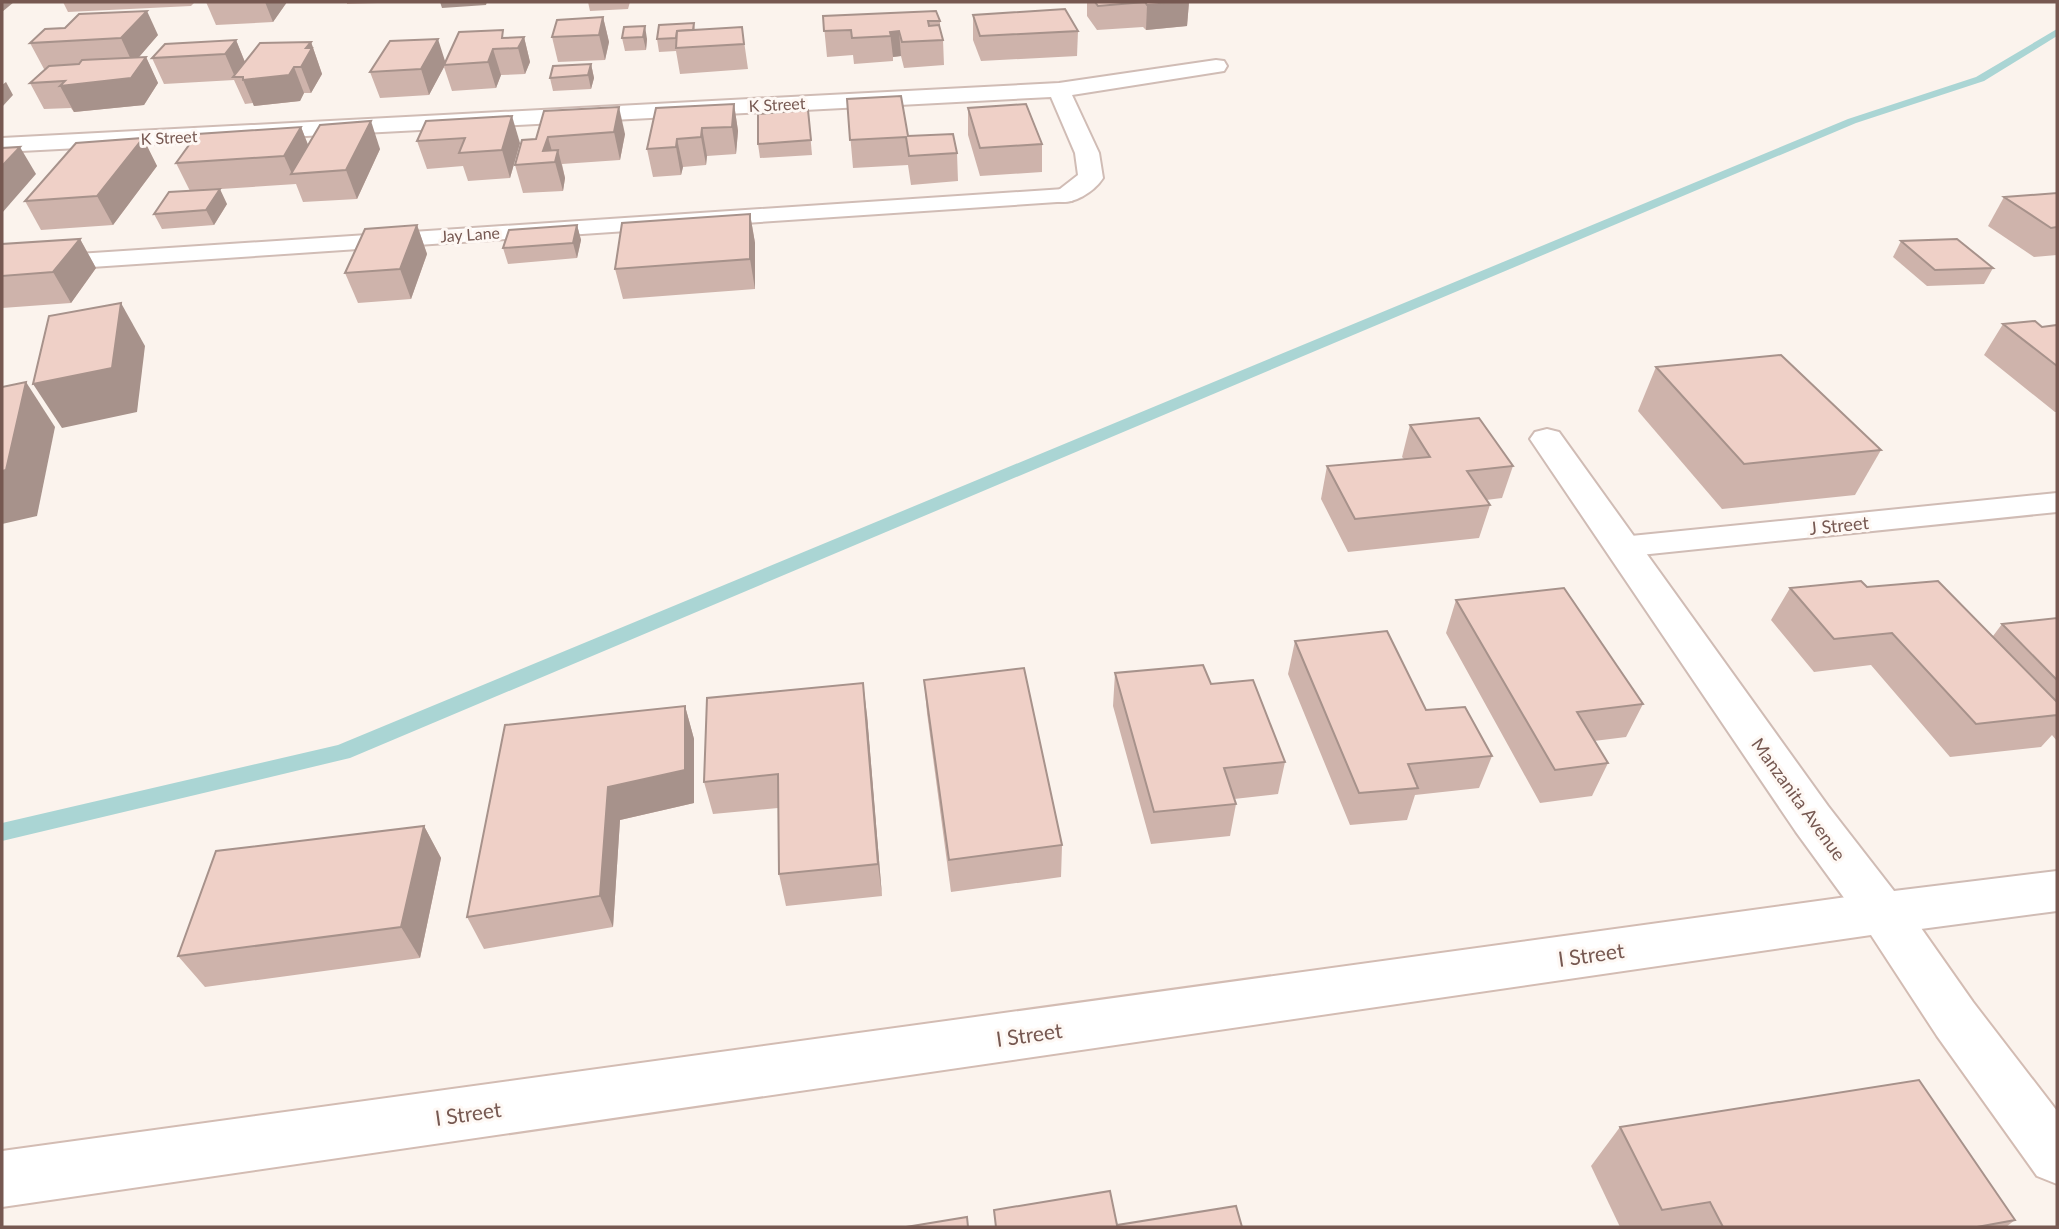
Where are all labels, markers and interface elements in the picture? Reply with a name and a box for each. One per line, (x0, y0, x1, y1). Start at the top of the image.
street label: K Street (748, 93, 806, 115)
street label: K Street (140, 126, 198, 148)
street label: Jay Lane (440, 222, 500, 246)
street label: J Street (1808, 511, 1870, 539)
street label: Manzanita Avenue (1747, 734, 1851, 864)
street label: I Street (1556, 937, 1626, 971)
street label: I Street (994, 1017, 1064, 1051)
street label: I Street (433, 1096, 503, 1130)

